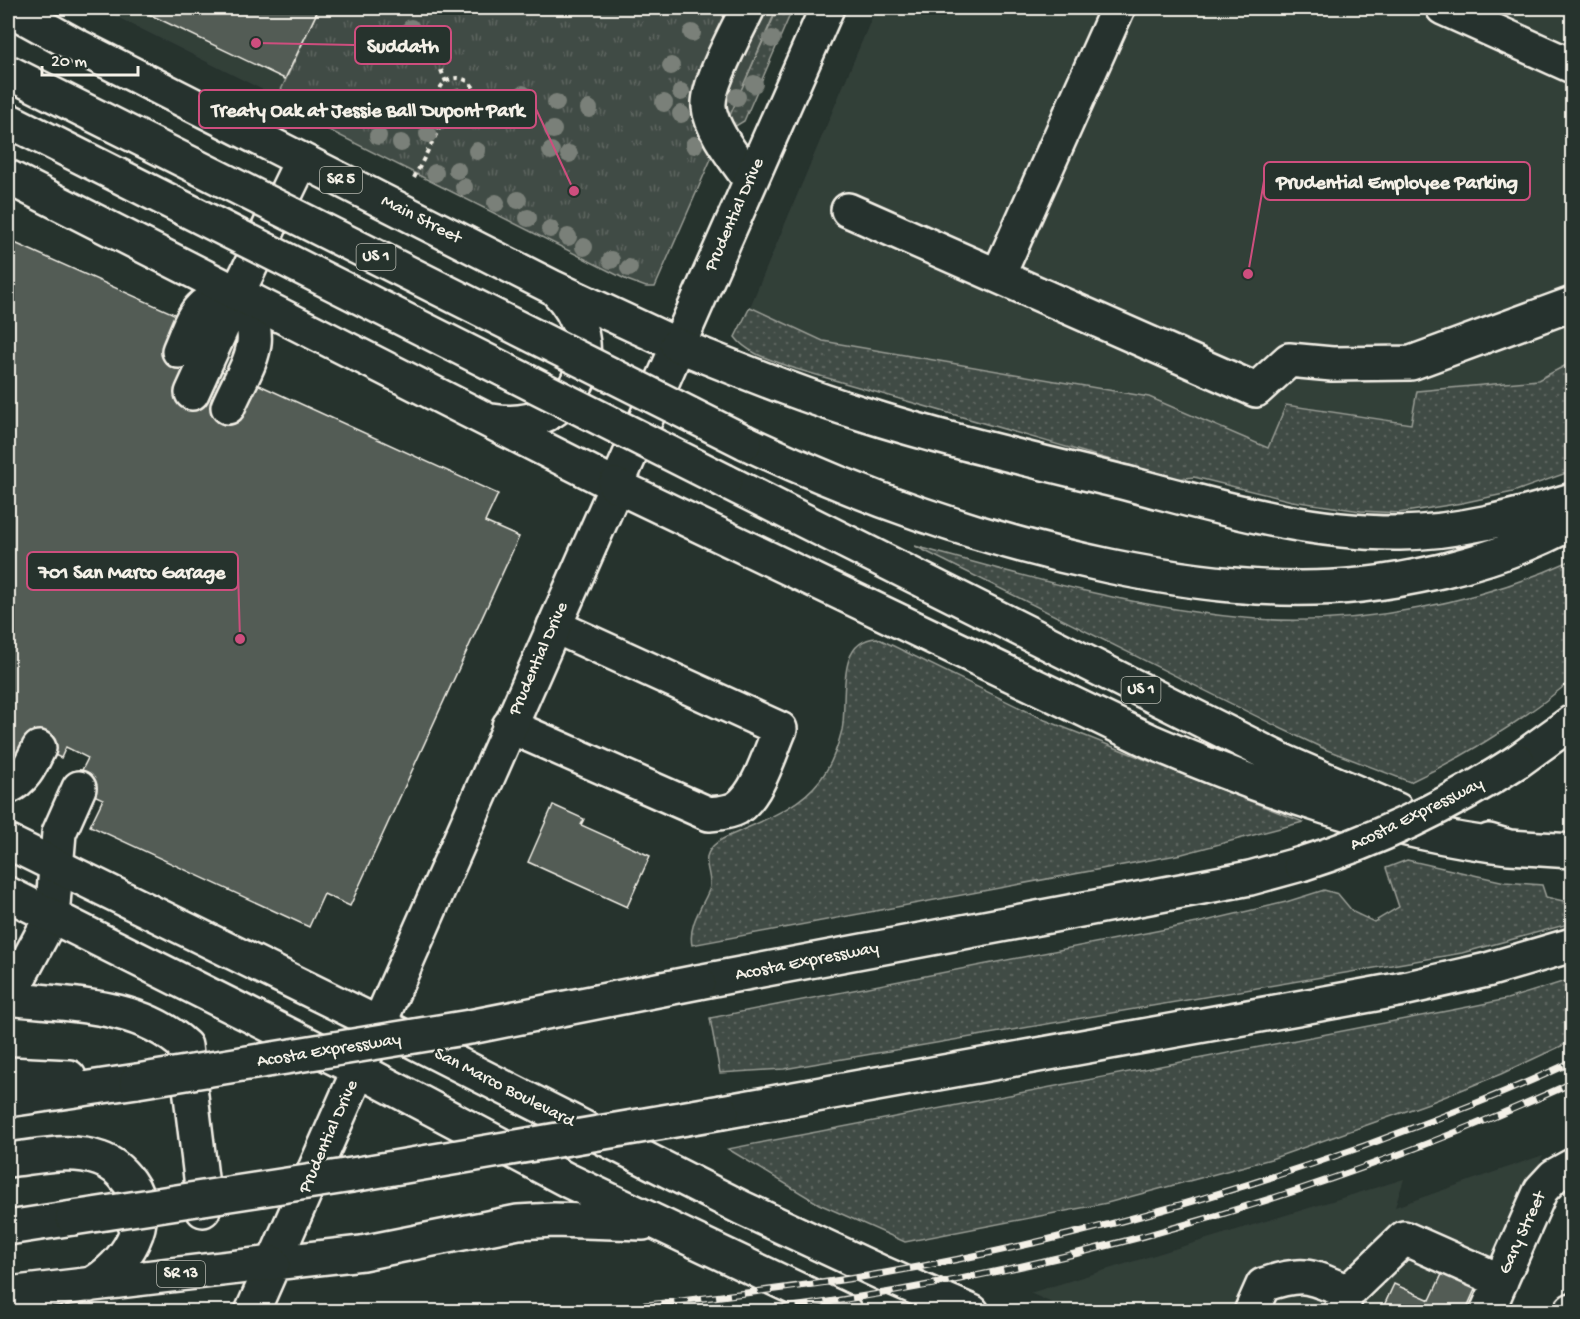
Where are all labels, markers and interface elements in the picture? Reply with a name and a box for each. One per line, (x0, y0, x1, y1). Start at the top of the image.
callout: Suddath (355, 26, 451, 64)
text: Suddath (367, 37, 439, 60)
scale bar (42, 39, 138, 77)
text: 20 m (51, 52, 87, 73)
callout: Treaty Oak at Jessie Ball Dupont Park (199, 90, 536, 128)
text: Treaty Oak at Jessie Ball Dupont Park (210, 101, 527, 124)
street label: Prudential Drive (700, 154, 770, 276)
callout: Prudential Employee Parking (1264, 162, 1530, 200)
road number: SR 5 (320, 167, 362, 193)
text: Prudential Employee Parking (1275, 173, 1518, 196)
street label: Main Street (377, 191, 466, 250)
road number: US 1 (356, 244, 395, 270)
callout: 701 San Marco Garage (27, 552, 238, 590)
text: 701 San Marco Garage (38, 563, 226, 586)
street label: Prudential Drive (504, 598, 574, 720)
road number: US 1 (1122, 677, 1160, 703)
street label: Acosta Expressway (1347, 774, 1487, 856)
street label: Acosta Expressway (734, 938, 881, 986)
street label: Acosta Expressway (255, 1029, 403, 1073)
street label: San Marco Boulevard (430, 1043, 579, 1133)
street label: Prudential Drive (294, 1076, 364, 1198)
street label: Gary Street (1495, 1187, 1552, 1278)
road number: SR 13 (157, 1261, 205, 1287)

